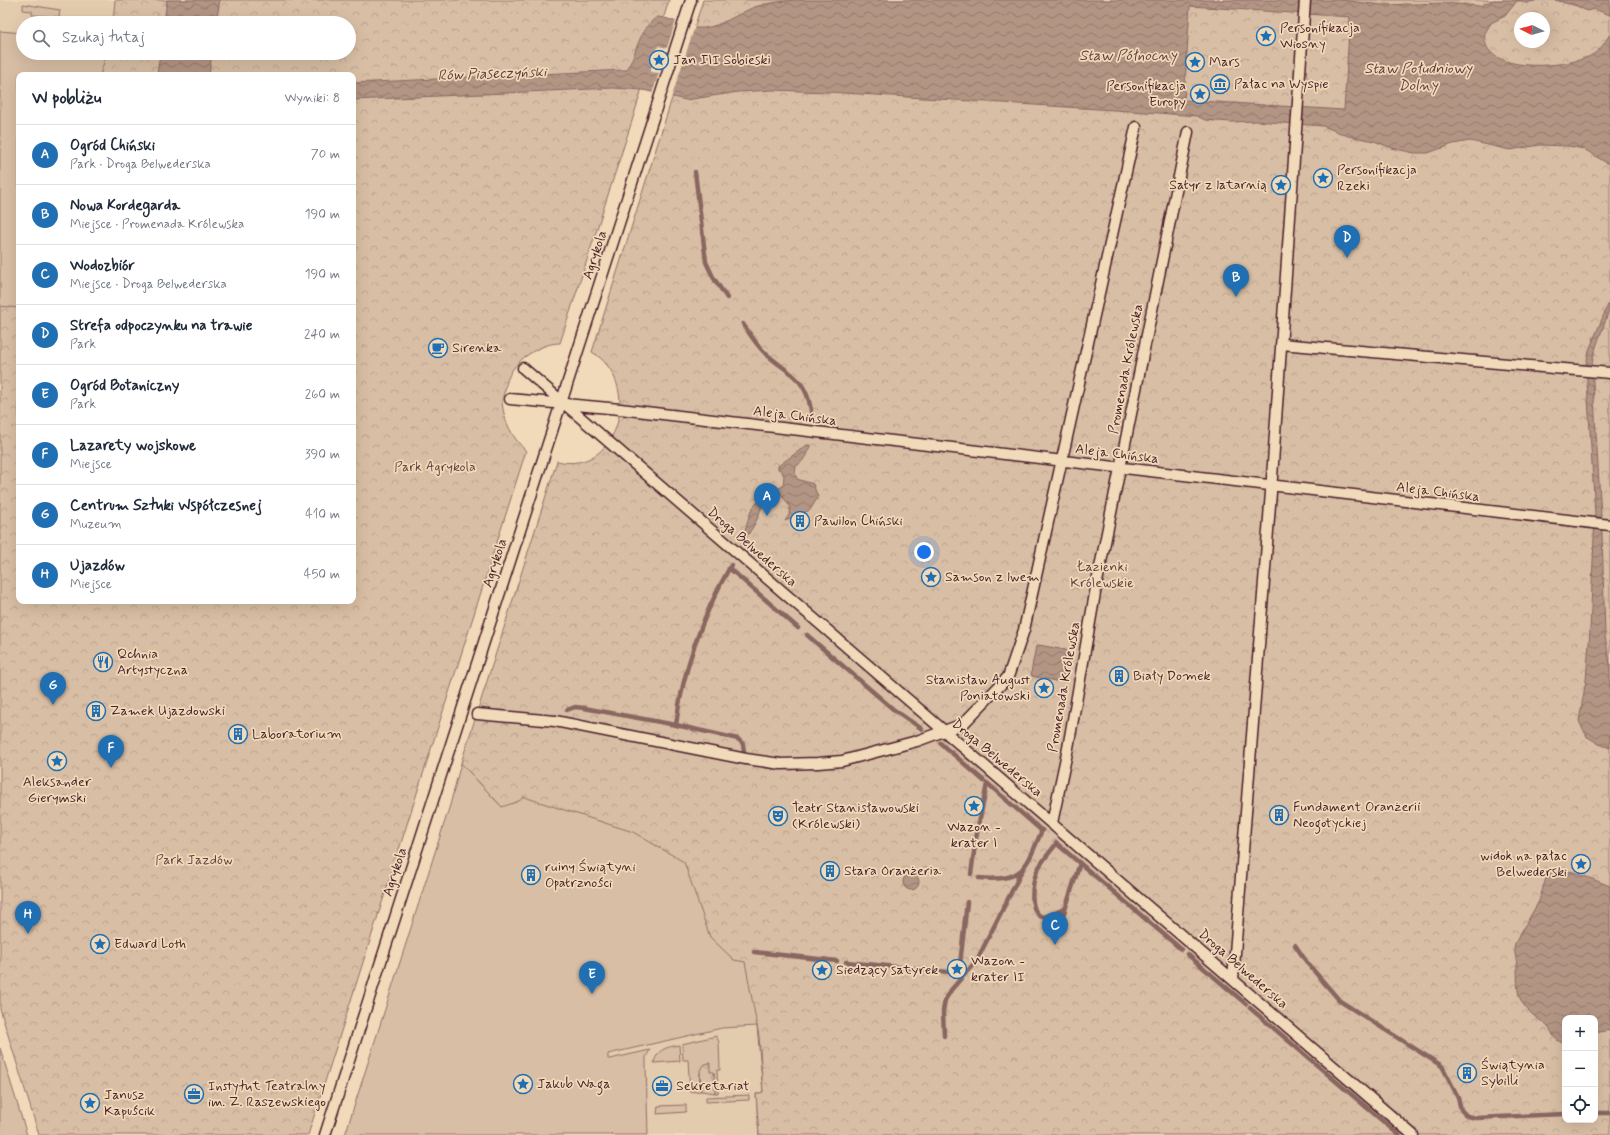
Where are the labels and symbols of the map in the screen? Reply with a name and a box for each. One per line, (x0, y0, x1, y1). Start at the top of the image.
north arrow (1514, 12, 1550, 48)
place label: Personifikacja Wiosny (1280, 19, 1360, 53)
place icon: Personifikacja Wiosny (1255, 25, 1277, 47)
water label: Staw Północny (1079, 46, 1178, 66)
place icon: Jan III Sobieski (648, 49, 670, 71)
place label: Jan III Sobieski (673, 51, 771, 69)
place icon: Mars (1184, 51, 1206, 73)
place label: Mars (1209, 53, 1240, 71)
water label: Staw Południowy Dolny (1364, 59, 1473, 96)
water label: Rów Piaseczyński (437, 62, 548, 86)
museum icon: Pałac na Wyspie (1209, 73, 1231, 95)
place label: Pałac na Wyspie (1234, 75, 1329, 93)
place label: Personifikacja Europy (1106, 77, 1186, 111)
place icon: Personifikacja Europy (1189, 83, 1211, 105)
place label: Personifikacja Rzeki (1337, 161, 1417, 195)
place icon: Personifikacja Rzeki (1312, 167, 1334, 189)
place icon: Satyr z latarnią (1270, 174, 1292, 196)
place label: Satyr z latarnią (1169, 176, 1267, 194)
pin: D (1334, 225, 1360, 258)
street label: Agrykola (579, 228, 611, 282)
pin: B (1223, 264, 1249, 297)
street label: Promenada Królewska (1105, 302, 1147, 435)
cafe icon: Sirenka (427, 337, 449, 359)
place label: Sirenka (452, 339, 502, 357)
street label: Aleja Chińska (752, 402, 838, 430)
street label: Aleja Chińska (1074, 440, 1160, 468)
park label: Park Agrykola (394, 458, 476, 476)
street label: Aleja Chińska (1395, 478, 1481, 506)
pin: A (754, 483, 780, 516)
street label: Droga Belwederska (703, 503, 801, 591)
building icon: Pawilon Chiński (789, 510, 811, 532)
place label: Pawilon Chiński (814, 512, 903, 530)
street label: Agrykola (479, 536, 511, 590)
your location (914, 542, 934, 562)
park label: Łazienki Królewskie (1070, 558, 1134, 592)
place icon: Samson z lwem (920, 566, 942, 588)
place label: Samson z lwem (945, 568, 1040, 586)
street label: Promenada Królewska (1044, 620, 1084, 754)
place label: Qchnia Artystyczna (117, 645, 188, 679)
restaurant icon: Qchnia Artystyczna (92, 651, 114, 673)
building icon: Biały Domek (1108, 665, 1130, 687)
place label: Biały Domek (1133, 667, 1211, 685)
place label: Stanisław August Poniatowski (926, 671, 1030, 705)
pin: G (40, 672, 66, 705)
place icon: Stanisław August Poniatowski (1033, 677, 1055, 699)
building icon: Zamek Ujazdowski (85, 700, 107, 722)
place label: Zamek Ujazdowski (110, 702, 225, 720)
street label: Droga Belwederska (948, 715, 1046, 801)
building icon: Laboratorium (227, 723, 249, 745)
place label: Laboratorium (252, 725, 342, 743)
pin: F (98, 735, 124, 768)
place icon: Aleksander Gierymski (46, 750, 68, 772)
place label: Aleksander Gierymski (23, 773, 92, 807)
place icon: Wazon - krater I (963, 795, 985, 817)
place label: Fundament Oranżerii Neogotyckiej (1293, 798, 1421, 834)
place label: Teatr Stanisławowski (Królewski) (792, 799, 919, 833)
building icon: Fundament Oranżerii Neogotyckiej (1268, 804, 1290, 826)
theatre icon: Teatr Stanisławowski (Królewski) (767, 805, 789, 827)
place label: Wazon - krater I (947, 818, 1001, 852)
street label: Agrykola (379, 845, 411, 899)
place label: widok na pałac Belwederski (1480, 847, 1567, 881)
park label: Park Jazdów (155, 851, 233, 869)
place icon: widok na pałac Belwederski (1570, 853, 1592, 875)
place label: ruiny Świątyni Opatrzności (545, 858, 636, 892)
building icon: Stara Oranżeria (819, 860, 841, 882)
place label: Stara Oranżeria (844, 862, 942, 880)
building icon: ruiny Świątyni Opatrzności (520, 864, 542, 886)
pin: H (15, 901, 41, 934)
pin: C (1042, 912, 1068, 945)
street label: Droga Belwederska (1194, 925, 1292, 1013)
place icon: Edward Loth (89, 933, 111, 955)
place label: Edward Loth (114, 935, 186, 953)
place label: Wazon - krater II (971, 952, 1025, 986)
place icon: Wazon - krater II (946, 958, 968, 980)
place icon: Siedzący satyrek (811, 959, 833, 981)
pin: E (579, 961, 605, 994)
place label: Siedzący satyrek (836, 961, 938, 979)
place label: Świątynia Sybilli (1481, 1056, 1545, 1090)
building icon: Świątynia Sybilli (1456, 1062, 1478, 1084)
place icon: Jakub Waga (512, 1073, 534, 1095)
place label: Jakub Waga (537, 1075, 610, 1095)
office icon: Sekretariat (651, 1075, 673, 1097)
place label: Instytut Teatralny im. Z. Raszewskiego (208, 1077, 326, 1111)
place label: Sekretariat (676, 1077, 750, 1095)
office icon: Instytut Teatralny im. Z. Raszewskiego (183, 1083, 205, 1105)
place label: Janusz Kapuścik (104, 1086, 155, 1120)
place icon: Janusz Kapuścik (79, 1092, 101, 1114)

